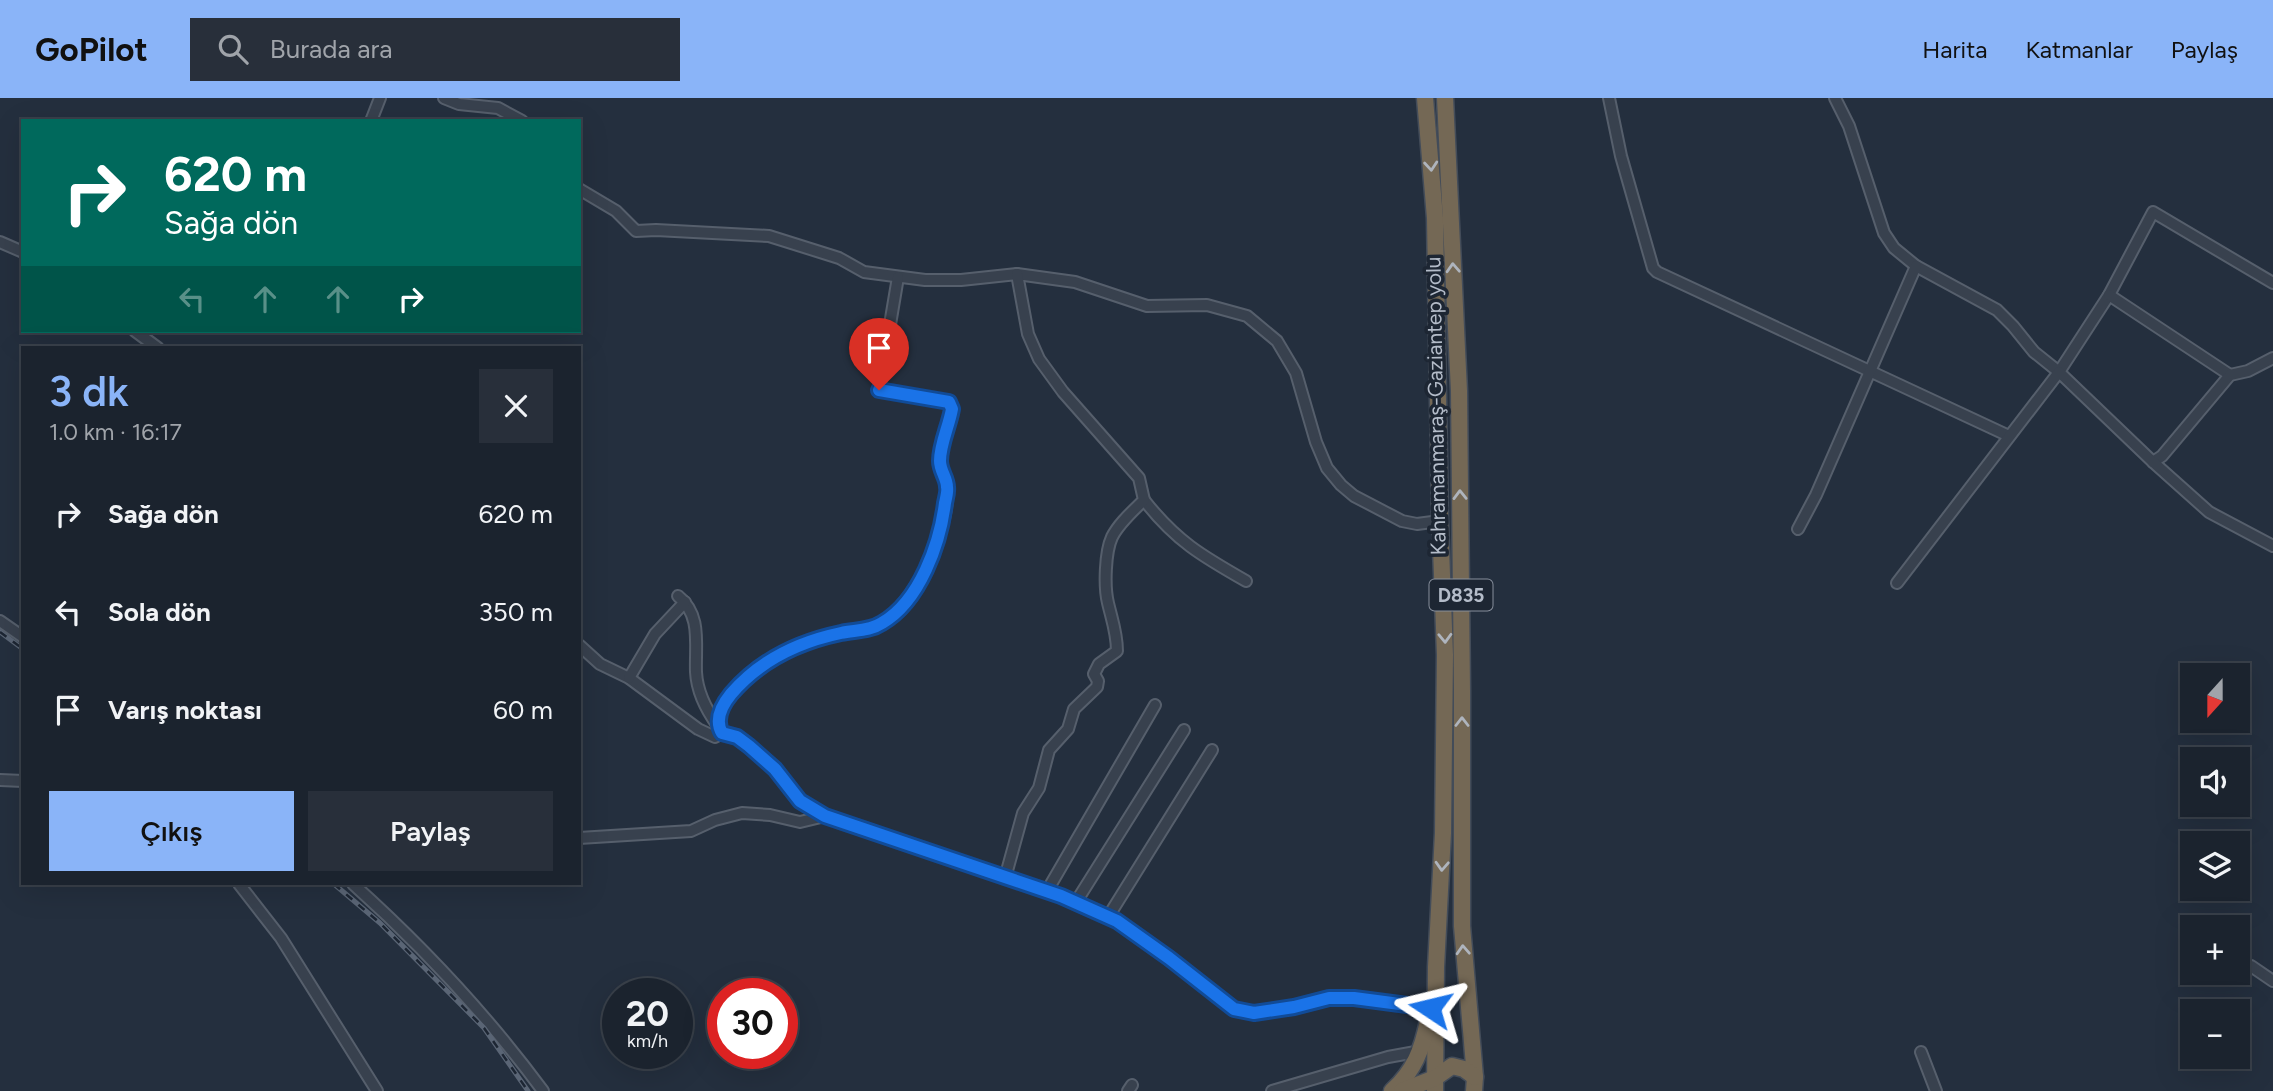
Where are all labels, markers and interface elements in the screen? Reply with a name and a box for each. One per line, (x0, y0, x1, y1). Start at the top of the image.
search box (190, 18, 680, 81)
text: GoPilot (35, 30, 148, 69)
icon: search (214, 30, 252, 68)
text: Burada ara (270, 33, 392, 65)
text: Harita (1922, 35, 1987, 64)
text: Katmanlar (2025, 35, 2133, 64)
text: Paylaş (2171, 35, 2238, 64)
text: 620 m (164, 144, 307, 203)
icon: right (49, 147, 140, 238)
one-way arrow (1423, 161, 1438, 172)
text: Sağa dön (164, 204, 298, 242)
street label: Kahramanmaraş-Gaziantep yolu (1420, 256, 1451, 556)
one-way arrow (1446, 262, 1461, 273)
icon: left (173, 280, 211, 318)
icon: ahead (246, 280, 284, 318)
icon: ahead (319, 280, 357, 318)
icon: right (392, 280, 430, 318)
pin (849, 318, 909, 390)
icon: arrive (860, 329, 898, 367)
text: 3 dk (49, 366, 129, 417)
button: close (479, 369, 553, 443)
text: 1.0 km · 16:17 (49, 418, 182, 446)
one-way arrow (1452, 489, 1468, 500)
icon: right (49, 495, 87, 533)
text: Sağa dön (108, 498, 219, 530)
text: 620 m (479, 498, 553, 530)
road number: D835 (1430, 580, 1492, 610)
icon: left (49, 593, 87, 631)
text: Sola dön (108, 596, 211, 628)
text: 350 m (479, 596, 553, 628)
one-way arrow (1437, 633, 1452, 644)
north arrow (2180, 663, 2250, 733)
map controls (2180, 663, 2250, 1069)
icon: arrive (49, 691, 87, 729)
text: Varış noktası (108, 694, 262, 726)
text: 60 m (493, 694, 553, 726)
one-way arrow (1455, 717, 1470, 728)
button: sound (2180, 747, 2250, 817)
button: Çıkış (49, 791, 294, 871)
button: Paylaş (308, 791, 553, 871)
button: layers (2180, 831, 2250, 901)
one-way arrow (1434, 860, 1449, 871)
button: + (2180, 915, 2250, 985)
one-way arrow (1456, 944, 1471, 955)
position arrow (1393, 971, 1467, 1045)
speed limit sign: 30 (707, 978, 798, 1069)
text: 20 (626, 993, 669, 1035)
button: − (2180, 999, 2250, 1069)
text: km/h (627, 1030, 668, 1052)

